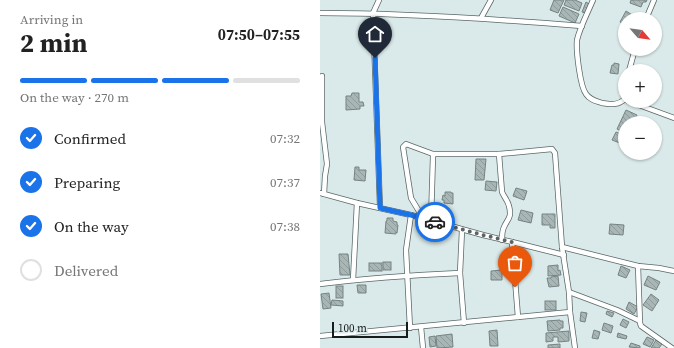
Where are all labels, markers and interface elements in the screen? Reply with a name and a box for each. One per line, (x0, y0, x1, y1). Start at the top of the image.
text: Arriving in (20, 11, 83, 28)
north arrow (618, 12, 662, 56)
map controls (618, 12, 662, 160)
pin (358, 17, 392, 58)
icon: home (364, 23, 386, 45)
text: 07:50–07:55 (218, 24, 300, 45)
text: 2 min (20, 25, 87, 61)
button: + (618, 64, 662, 108)
text: On the way · 270 m (20, 89, 129, 106)
button: − (618, 116, 662, 160)
icon: check (20, 127, 42, 149)
text: Confirmed (54, 128, 126, 149)
text: 07:32 (270, 130, 300, 147)
icon: check (20, 171, 42, 193)
text: Preparing (54, 172, 120, 193)
text: 07:37 (270, 174, 300, 191)
courier (415, 202, 455, 242)
icon: car (424, 211, 446, 233)
icon: check (20, 215, 42, 237)
text: On the way (54, 216, 129, 237)
text: 07:38 (270, 218, 300, 235)
pin (498, 246, 532, 287)
icon: bag (504, 252, 526, 274)
text: Delivered (54, 260, 118, 281)
scale bar (332, 320, 408, 339)
text: 100 m (338, 321, 367, 336)

